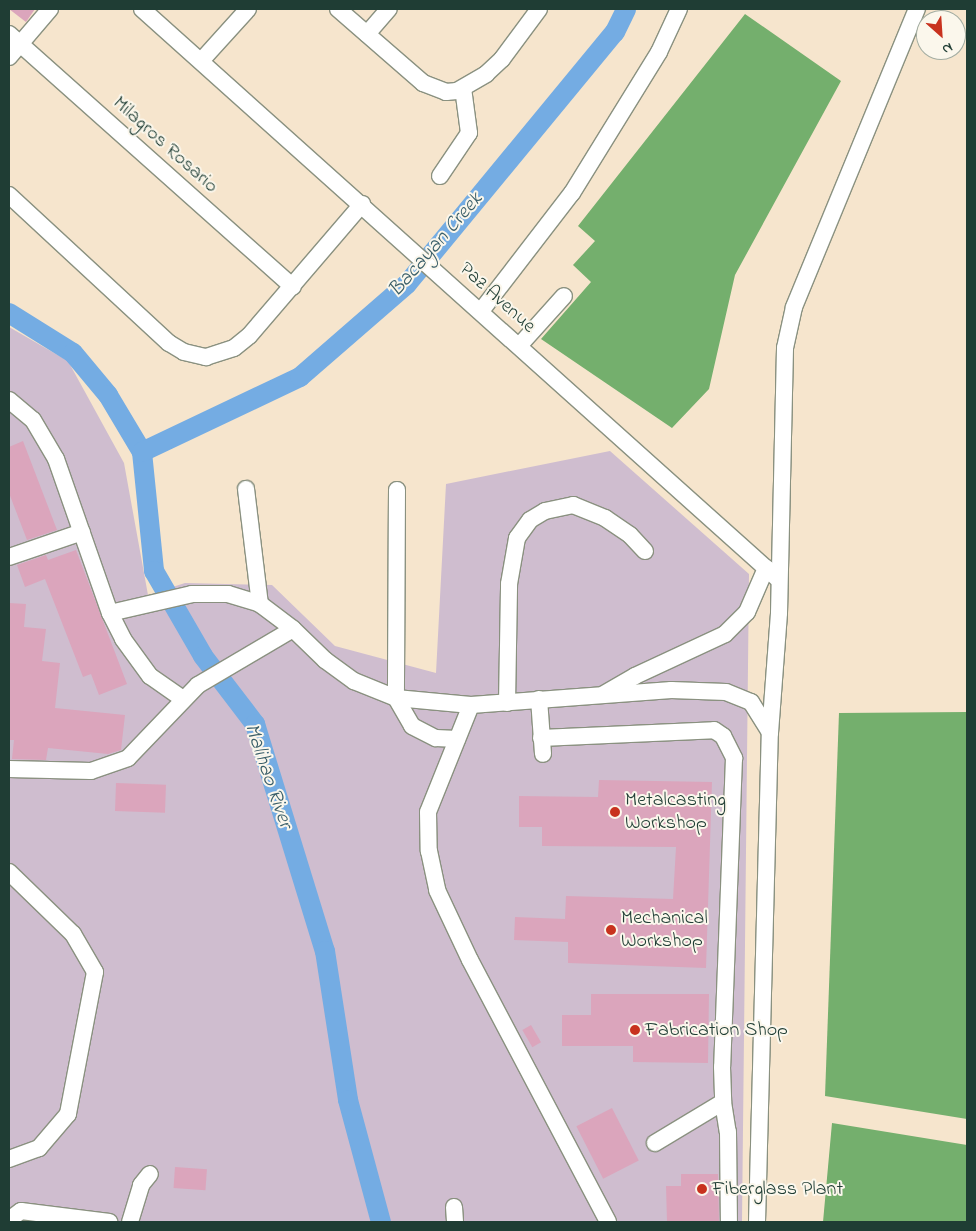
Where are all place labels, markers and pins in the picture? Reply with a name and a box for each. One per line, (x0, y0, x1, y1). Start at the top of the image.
place label: Metalcasting Workshop (625, 788, 726, 835)
marker: Metalcasting Workshop (609, 806, 621, 818)
place label: Mechanical Workshop (621, 906, 708, 953)
marker: Mechanical Workshop (605, 924, 617, 936)
place label: Fabrication Shop (645, 1018, 788, 1042)
marker: Fabrication Shop (629, 1024, 641, 1036)
place label: Fiberglass Plant (712, 1177, 843, 1201)
marker: Fiberglass Plant (696, 1183, 708, 1195)

